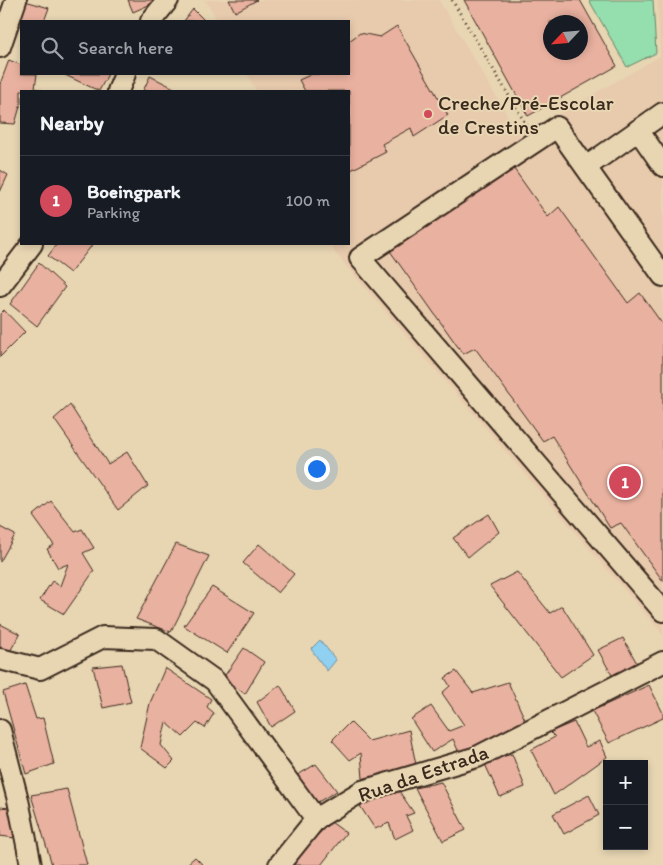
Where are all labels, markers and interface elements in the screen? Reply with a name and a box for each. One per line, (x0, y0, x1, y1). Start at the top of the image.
north arrow (543, 15, 588, 60)
search box (20, 20, 350, 75)
icon: search (38, 34, 66, 62)
text: Search here (78, 36, 173, 59)
place label: Creche/Pré-Escolar de Crestins (438, 90, 614, 139)
marker: Creche/Pré-Escolar de Crestins (422, 108, 434, 120)
text: Nearby (40, 110, 104, 135)
text: Boeingpark (87, 180, 180, 203)
text: 1 (52, 191, 60, 210)
text: 100 m (286, 191, 330, 210)
text: Parking (87, 203, 140, 222)
your location (304, 456, 330, 482)
pin: 1 (609, 463, 641, 501)
street label: Rua da Estrada (355, 739, 491, 807)
map controls (603, 760, 648, 850)
button: + (603, 760, 648, 805)
button: − (603, 805, 648, 850)

